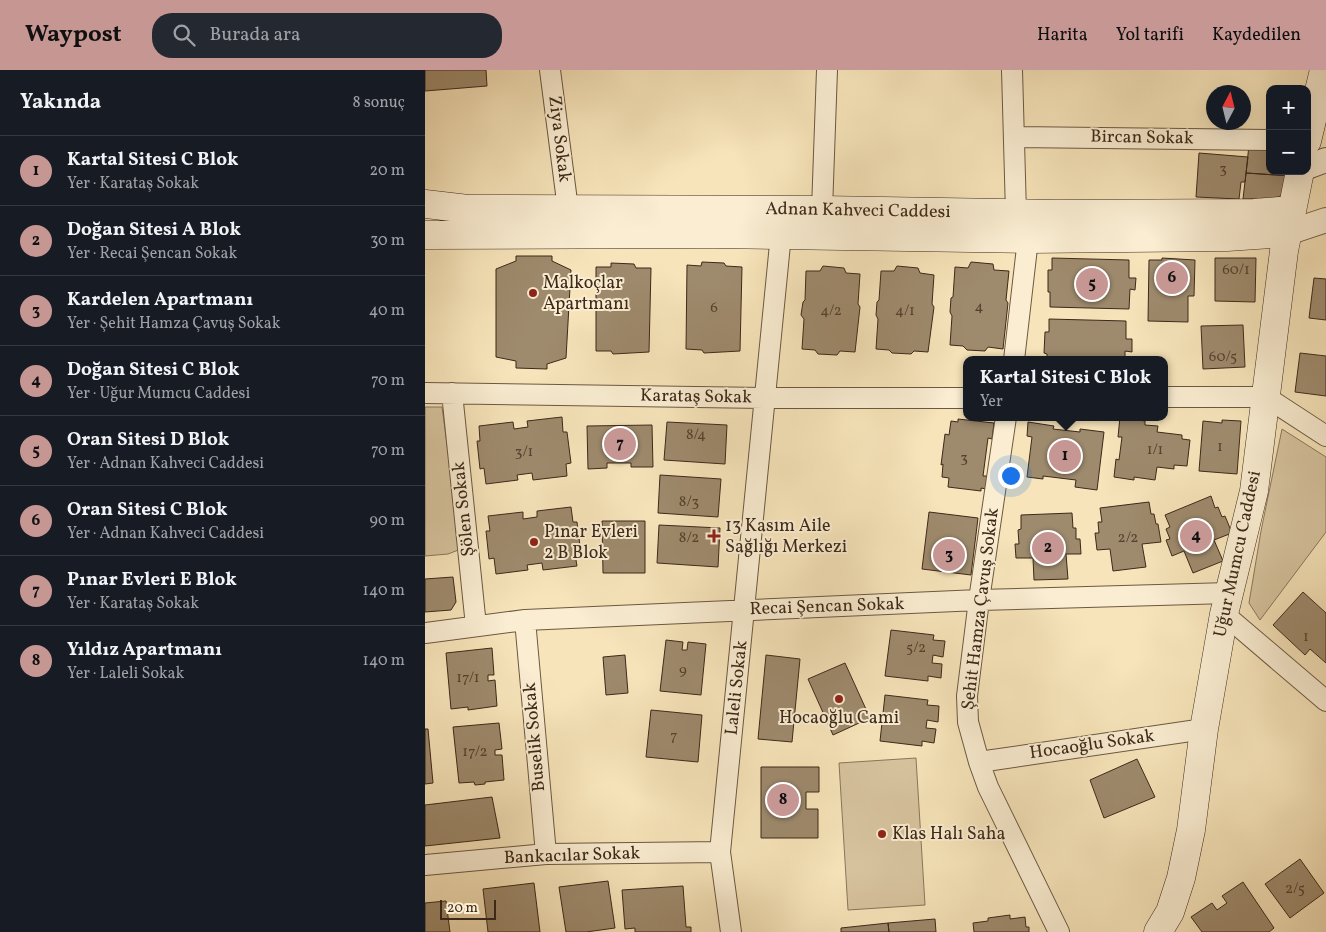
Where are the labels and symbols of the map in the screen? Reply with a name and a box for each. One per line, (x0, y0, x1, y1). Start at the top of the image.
north arrow (1206, 85, 1251, 130)
street label: Ziya Sokak (541, 94, 577, 184)
street label: Bircan Sokak (1090, 125, 1194, 151)
house number: 3 (1219, 159, 1227, 180)
street label: Adnan Kahveci Caddesi (765, 197, 951, 225)
pin: 6 (1156, 259, 1188, 297)
house number: 60/1 (1222, 260, 1250, 281)
pin: 5 (1076, 265, 1108, 303)
place label: Malkoçlar Apartmanı (543, 271, 629, 317)
marker: Malkoçlar Apartmanı (527, 287, 539, 299)
house number: 4 (975, 297, 984, 318)
house number: 6 (710, 298, 718, 319)
house number: 4/2 (820, 301, 842, 322)
house number: 4/1 (895, 301, 915, 322)
house number: 60/5 (1209, 347, 1237, 368)
street label: Karataş Sokak (640, 384, 752, 410)
pin: 7 (604, 425, 636, 463)
house number: 8/4 (686, 425, 706, 446)
pin: 1 (1049, 437, 1081, 475)
house number: 1 (1217, 437, 1223, 458)
house number: 1/1 (1147, 440, 1163, 461)
house number: 3/1 (515, 442, 533, 463)
house number: 3 (960, 448, 968, 469)
street label: Şölen Sokak (447, 460, 481, 558)
your location (998, 463, 1024, 489)
street label: Uğur Mumcu Caddesi (1208, 468, 1268, 640)
house number: 8/3 (679, 492, 699, 513)
street label: Şehit Hamza Çavuş Sokak (956, 506, 1006, 712)
place label: 13 Kasım Aile Sağlığı Merkezi (725, 514, 847, 560)
pin: 4 (1180, 517, 1212, 555)
place label: Pınar Evleri 2 B Blok (544, 520, 638, 566)
house number: 8/2 (679, 528, 699, 549)
house number: 2/2 (1118, 528, 1138, 549)
marker: 13 Kasım Aile Sağlığı Merkezi (707, 529, 721, 543)
pin: 2 (1032, 529, 1064, 567)
marker: Pınar Evleri 2 B Blok (528, 536, 540, 548)
pin: 3 (933, 536, 965, 574)
street label: Recai Şencan Sokak (749, 592, 905, 622)
house number: 1 (1303, 627, 1309, 648)
house number: 5/2 (906, 638, 926, 659)
street label: Laleli Sokak (720, 639, 754, 737)
house number: 9 (679, 660, 687, 681)
house number: 17/1 (456, 668, 480, 689)
street label: Buselik Sokak (518, 681, 552, 793)
marker: Hocaoğlu Cami (833, 693, 845, 705)
place label: Hocaoğlu Cami (779, 706, 899, 731)
street label: Hocaoğlu Sokak (1028, 724, 1156, 766)
house number: 7 (670, 726, 678, 747)
house number: 17/2 (462, 742, 488, 763)
pin: 8 (767, 781, 799, 819)
place label: Klas Halı Saha (892, 822, 1005, 847)
marker: Klas Halı Saha (876, 828, 888, 840)
street label: Bankacılar Sokak (503, 841, 641, 871)
house number: 2/5 (1285, 879, 1305, 900)
scale bar (440, 897, 496, 920)

